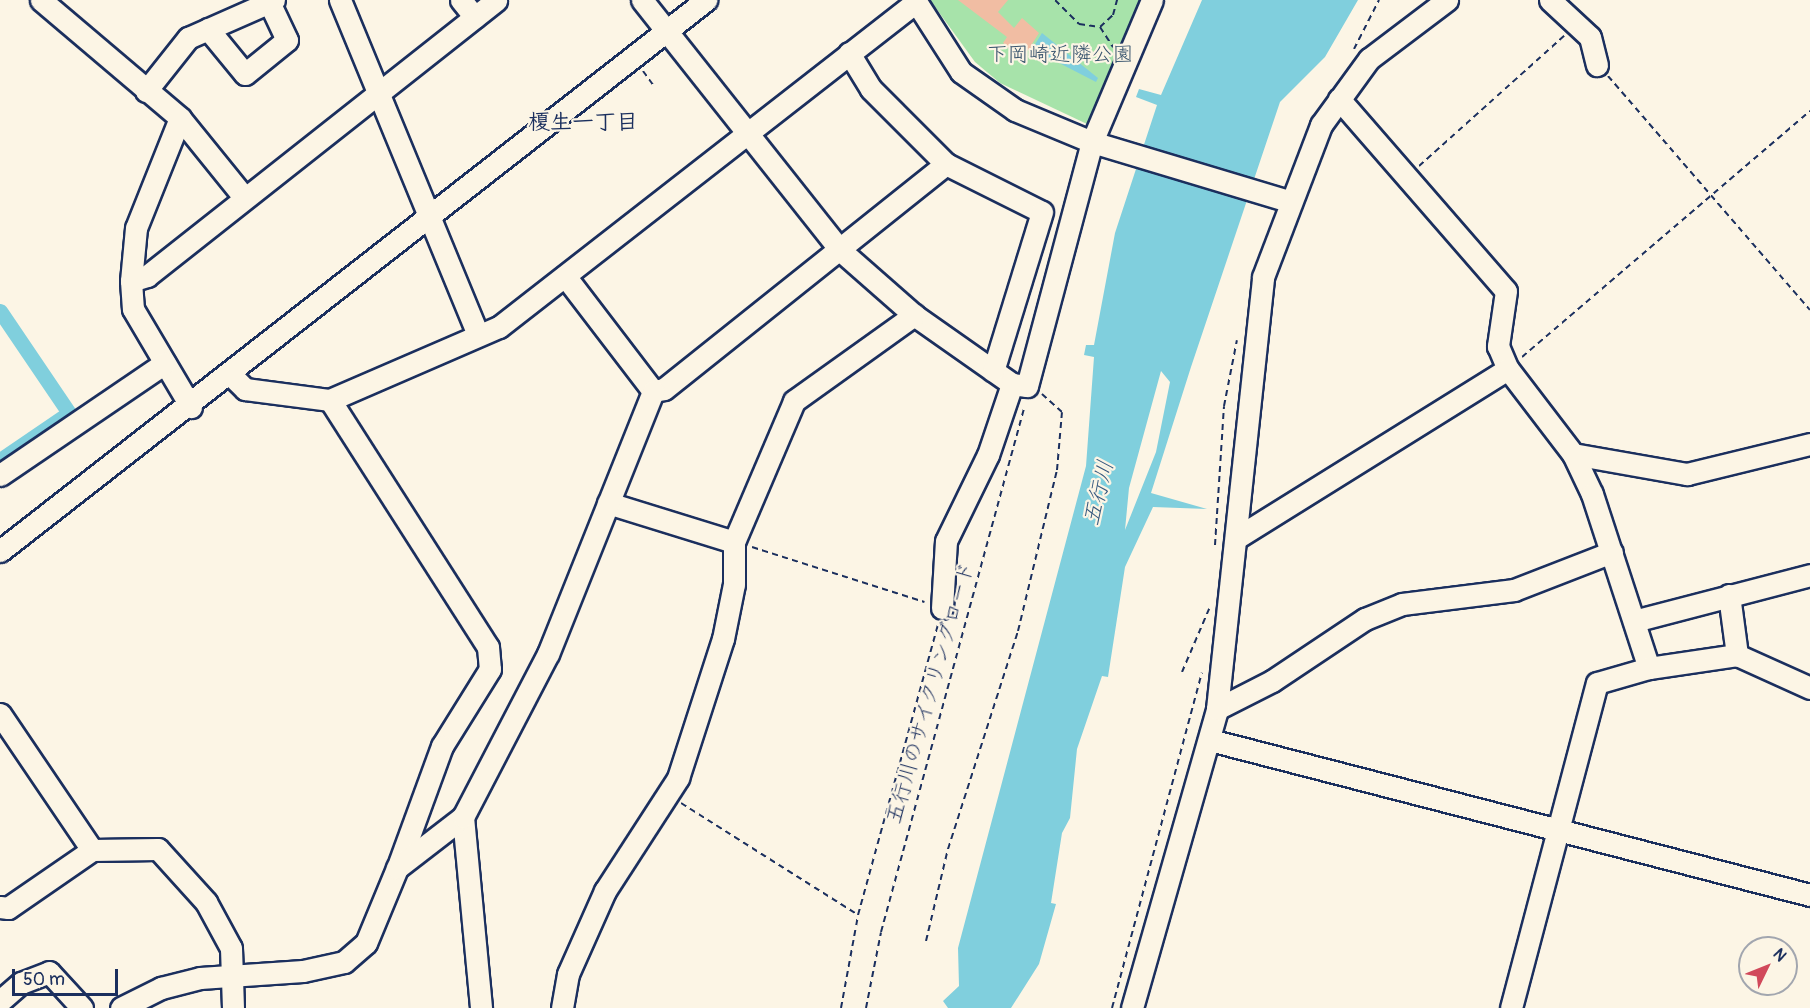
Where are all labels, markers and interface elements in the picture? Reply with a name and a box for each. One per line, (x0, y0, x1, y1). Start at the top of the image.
park label: 下岡崎近隣公園 (987, 42, 1133, 68)
district label: 榎生一丁目 (528, 110, 638, 136)
water label: 五行川 (1078, 458, 1120, 528)
street label: 五行川のサイクリングロード (881, 558, 981, 828)
north arrow (1738, 936, 1798, 996)
text: N (1769, 944, 1791, 966)
scale bar (15, 957, 122, 995)
text: 50 m (23, 968, 65, 991)

